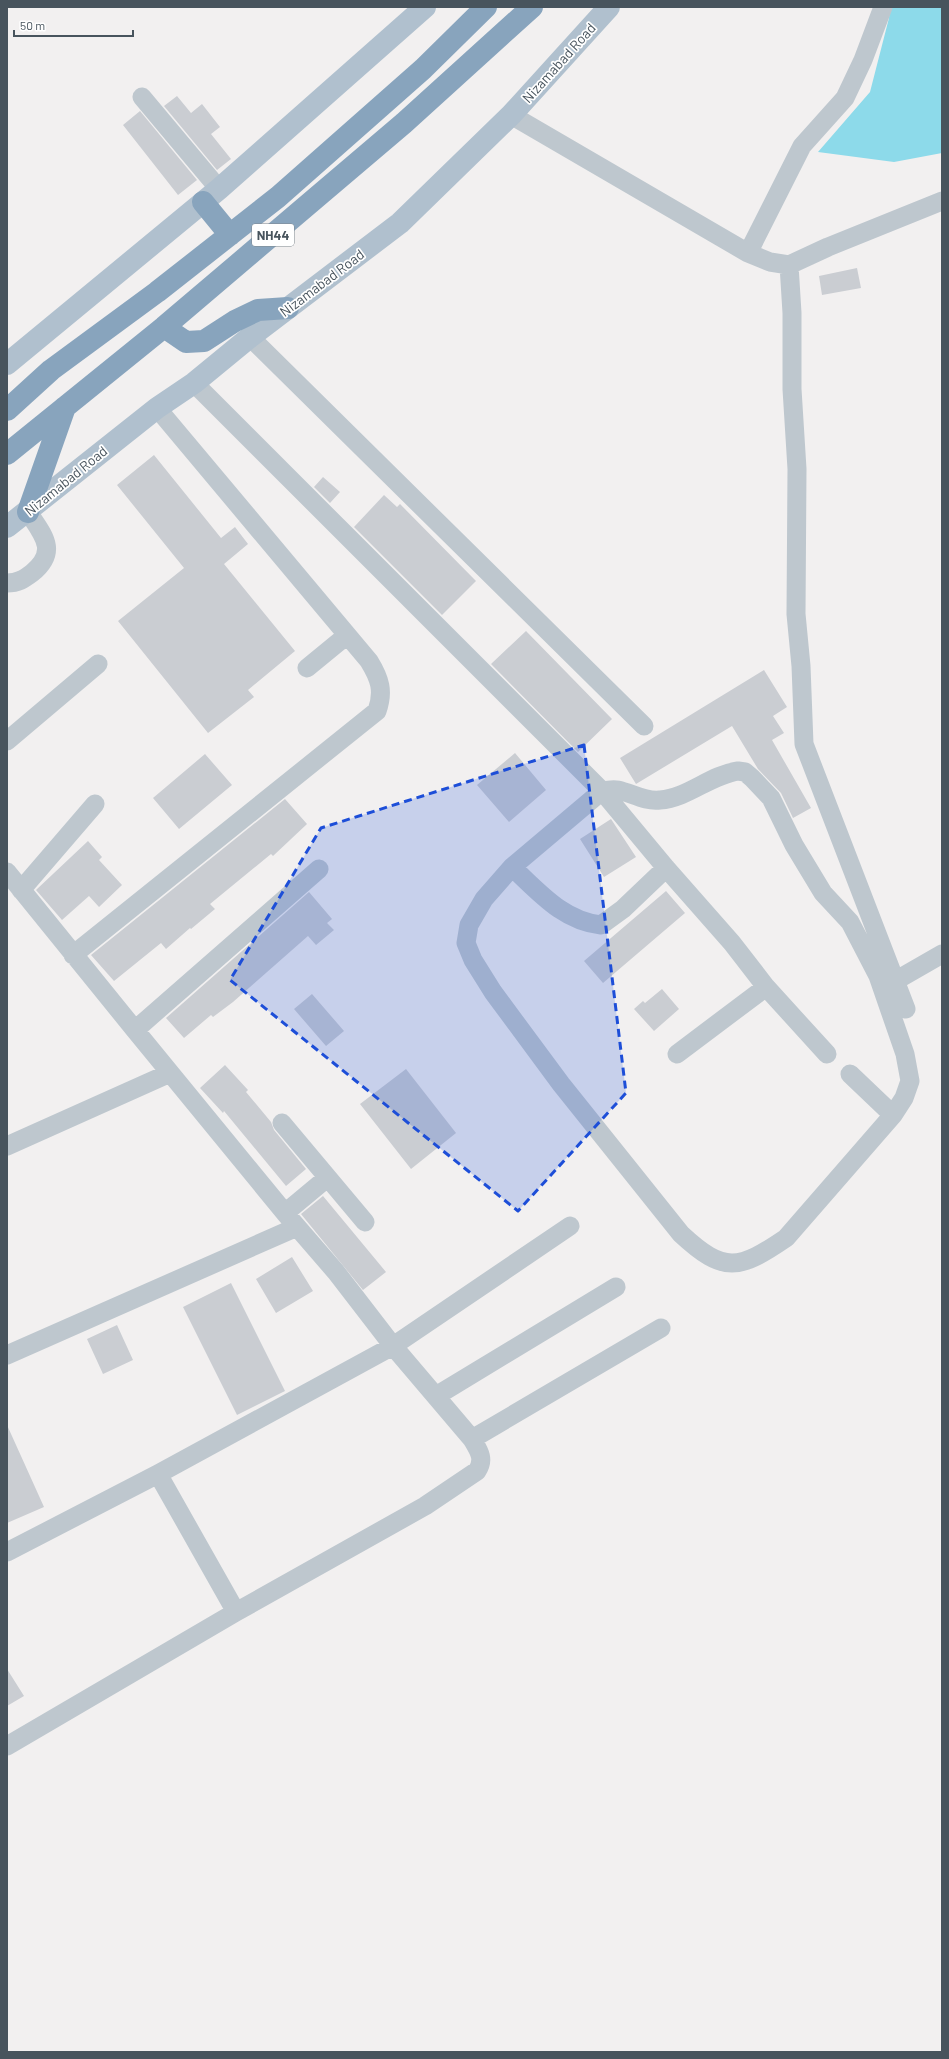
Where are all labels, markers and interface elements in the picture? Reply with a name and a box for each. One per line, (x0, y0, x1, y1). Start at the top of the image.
scale bar (14, 12, 133, 38)
text: 50 m (20, 18, 45, 32)
street label: Nizamabad Road (518, 19, 599, 106)
road number: NH44 (252, 224, 294, 246)
street label: Nizamabad Road (276, 245, 367, 320)
street label: Nizamabad Road (21, 442, 110, 519)

